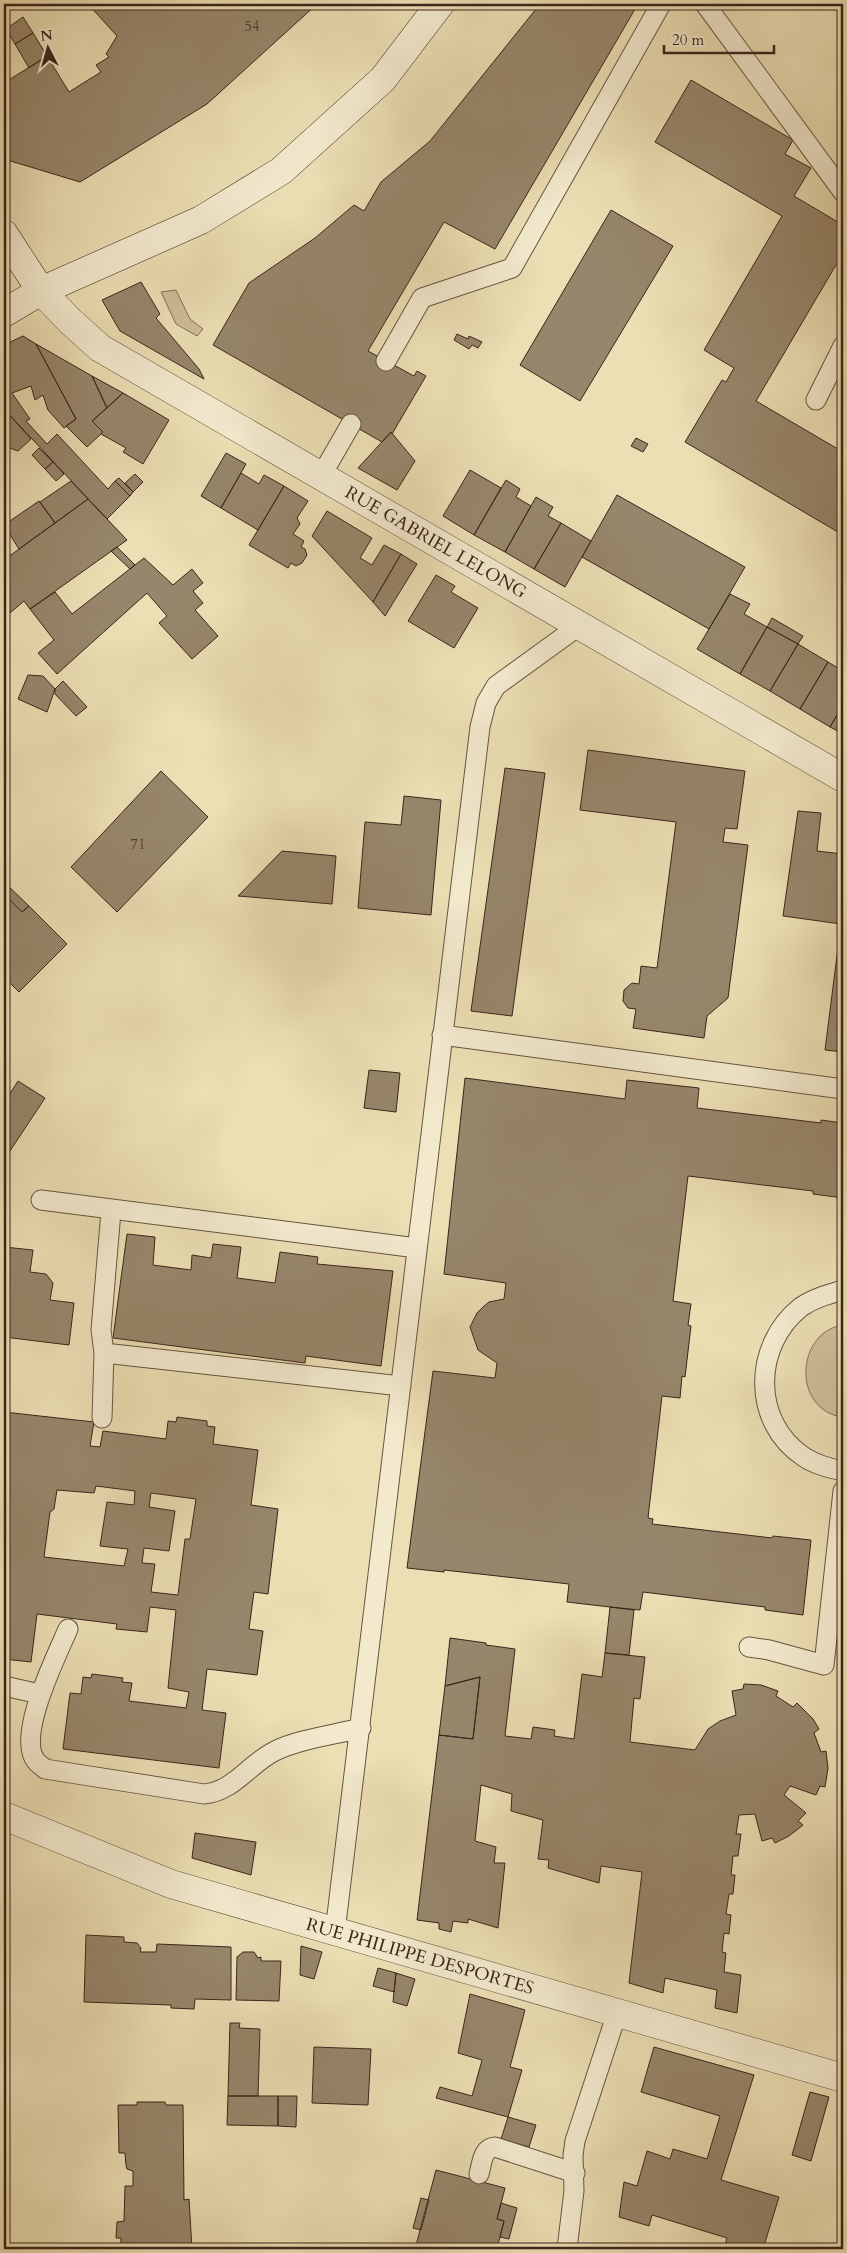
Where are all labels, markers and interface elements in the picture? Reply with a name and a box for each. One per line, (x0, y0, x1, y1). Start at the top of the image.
house number: 54 (244, 16, 260, 36)
north arrow (22, 22, 72, 72)
scale bar (664, 22, 774, 54)
text: N (40, 25, 54, 46)
text: 20 m (672, 30, 704, 50)
street label: RUE GABRIEL LELONG (340, 480, 531, 605)
house number: 71 (130, 834, 146, 854)
street label: RUE PHILIPPE DESPORTES (303, 1912, 537, 2001)

